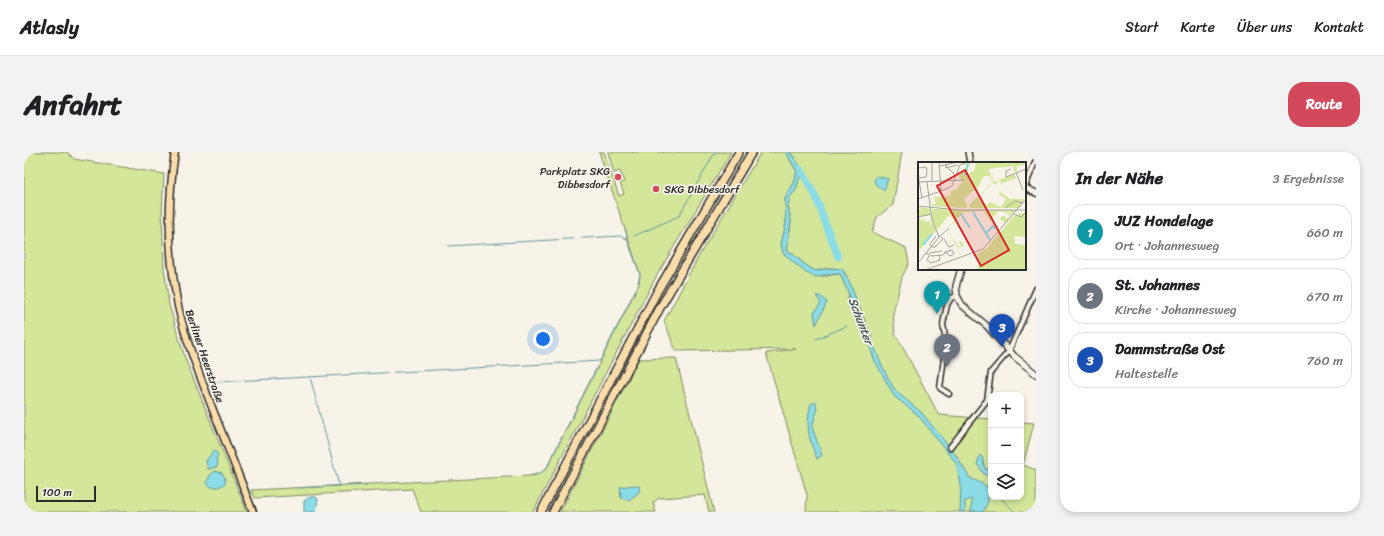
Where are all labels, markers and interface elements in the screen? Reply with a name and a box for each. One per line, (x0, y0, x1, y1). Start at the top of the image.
text: Atlasly (20, 11, 79, 44)
text: Start (1125, 15, 1158, 40)
text: Karte (1180, 15, 1215, 40)
text: Über uns (1237, 15, 1292, 40)
text: Kontakt (1314, 15, 1364, 40)
text: Anfahrt (24, 80, 122, 129)
button: Route (1288, 82, 1360, 127)
place label: Parkplatz SKG Dibbesdorf (540, 162, 611, 194)
inset map (918, 162, 1026, 270)
text: In der Nähe (1076, 163, 1163, 193)
text: 3 Ergebnisse (1273, 167, 1344, 190)
marker: Parkplatz SKG Dibbesdorf (613, 172, 623, 182)
place label: SKG Dibbesdorf (664, 180, 741, 199)
marker: SKG Dibbesdorf (651, 184, 661, 194)
text: JUZ Hondelage (1115, 208, 1214, 234)
text: 1 (1087, 221, 1093, 244)
text: 660 m (1307, 221, 1343, 244)
text: Ort · Johannesweg (1115, 234, 1219, 257)
text: St. Johannes (1115, 272, 1200, 298)
pin: 1 (924, 281, 950, 314)
text: 2 (1086, 285, 1094, 308)
text: 670 m (1307, 285, 1343, 308)
water label: Schunter (842, 294, 881, 350)
text: Kirche · Johannesweg (1115, 298, 1237, 321)
street label: Berliner Heerstraße (180, 307, 230, 406)
pin: 3 (989, 314, 1015, 347)
your location (533, 329, 553, 349)
pin: 2 (934, 334, 960, 367)
text: Dammstraße Ost (1115, 336, 1225, 362)
text: 3 (1086, 349, 1094, 372)
text: 760 m (1307, 349, 1343, 372)
text: Haltestelle (1115, 362, 1178, 385)
map controls (988, 392, 1024, 500)
button: + (988, 392, 1024, 428)
button: − (988, 428, 1024, 464)
button: layers (988, 464, 1024, 500)
text: 100 m (42, 483, 72, 502)
scale bar (36, 484, 96, 503)

